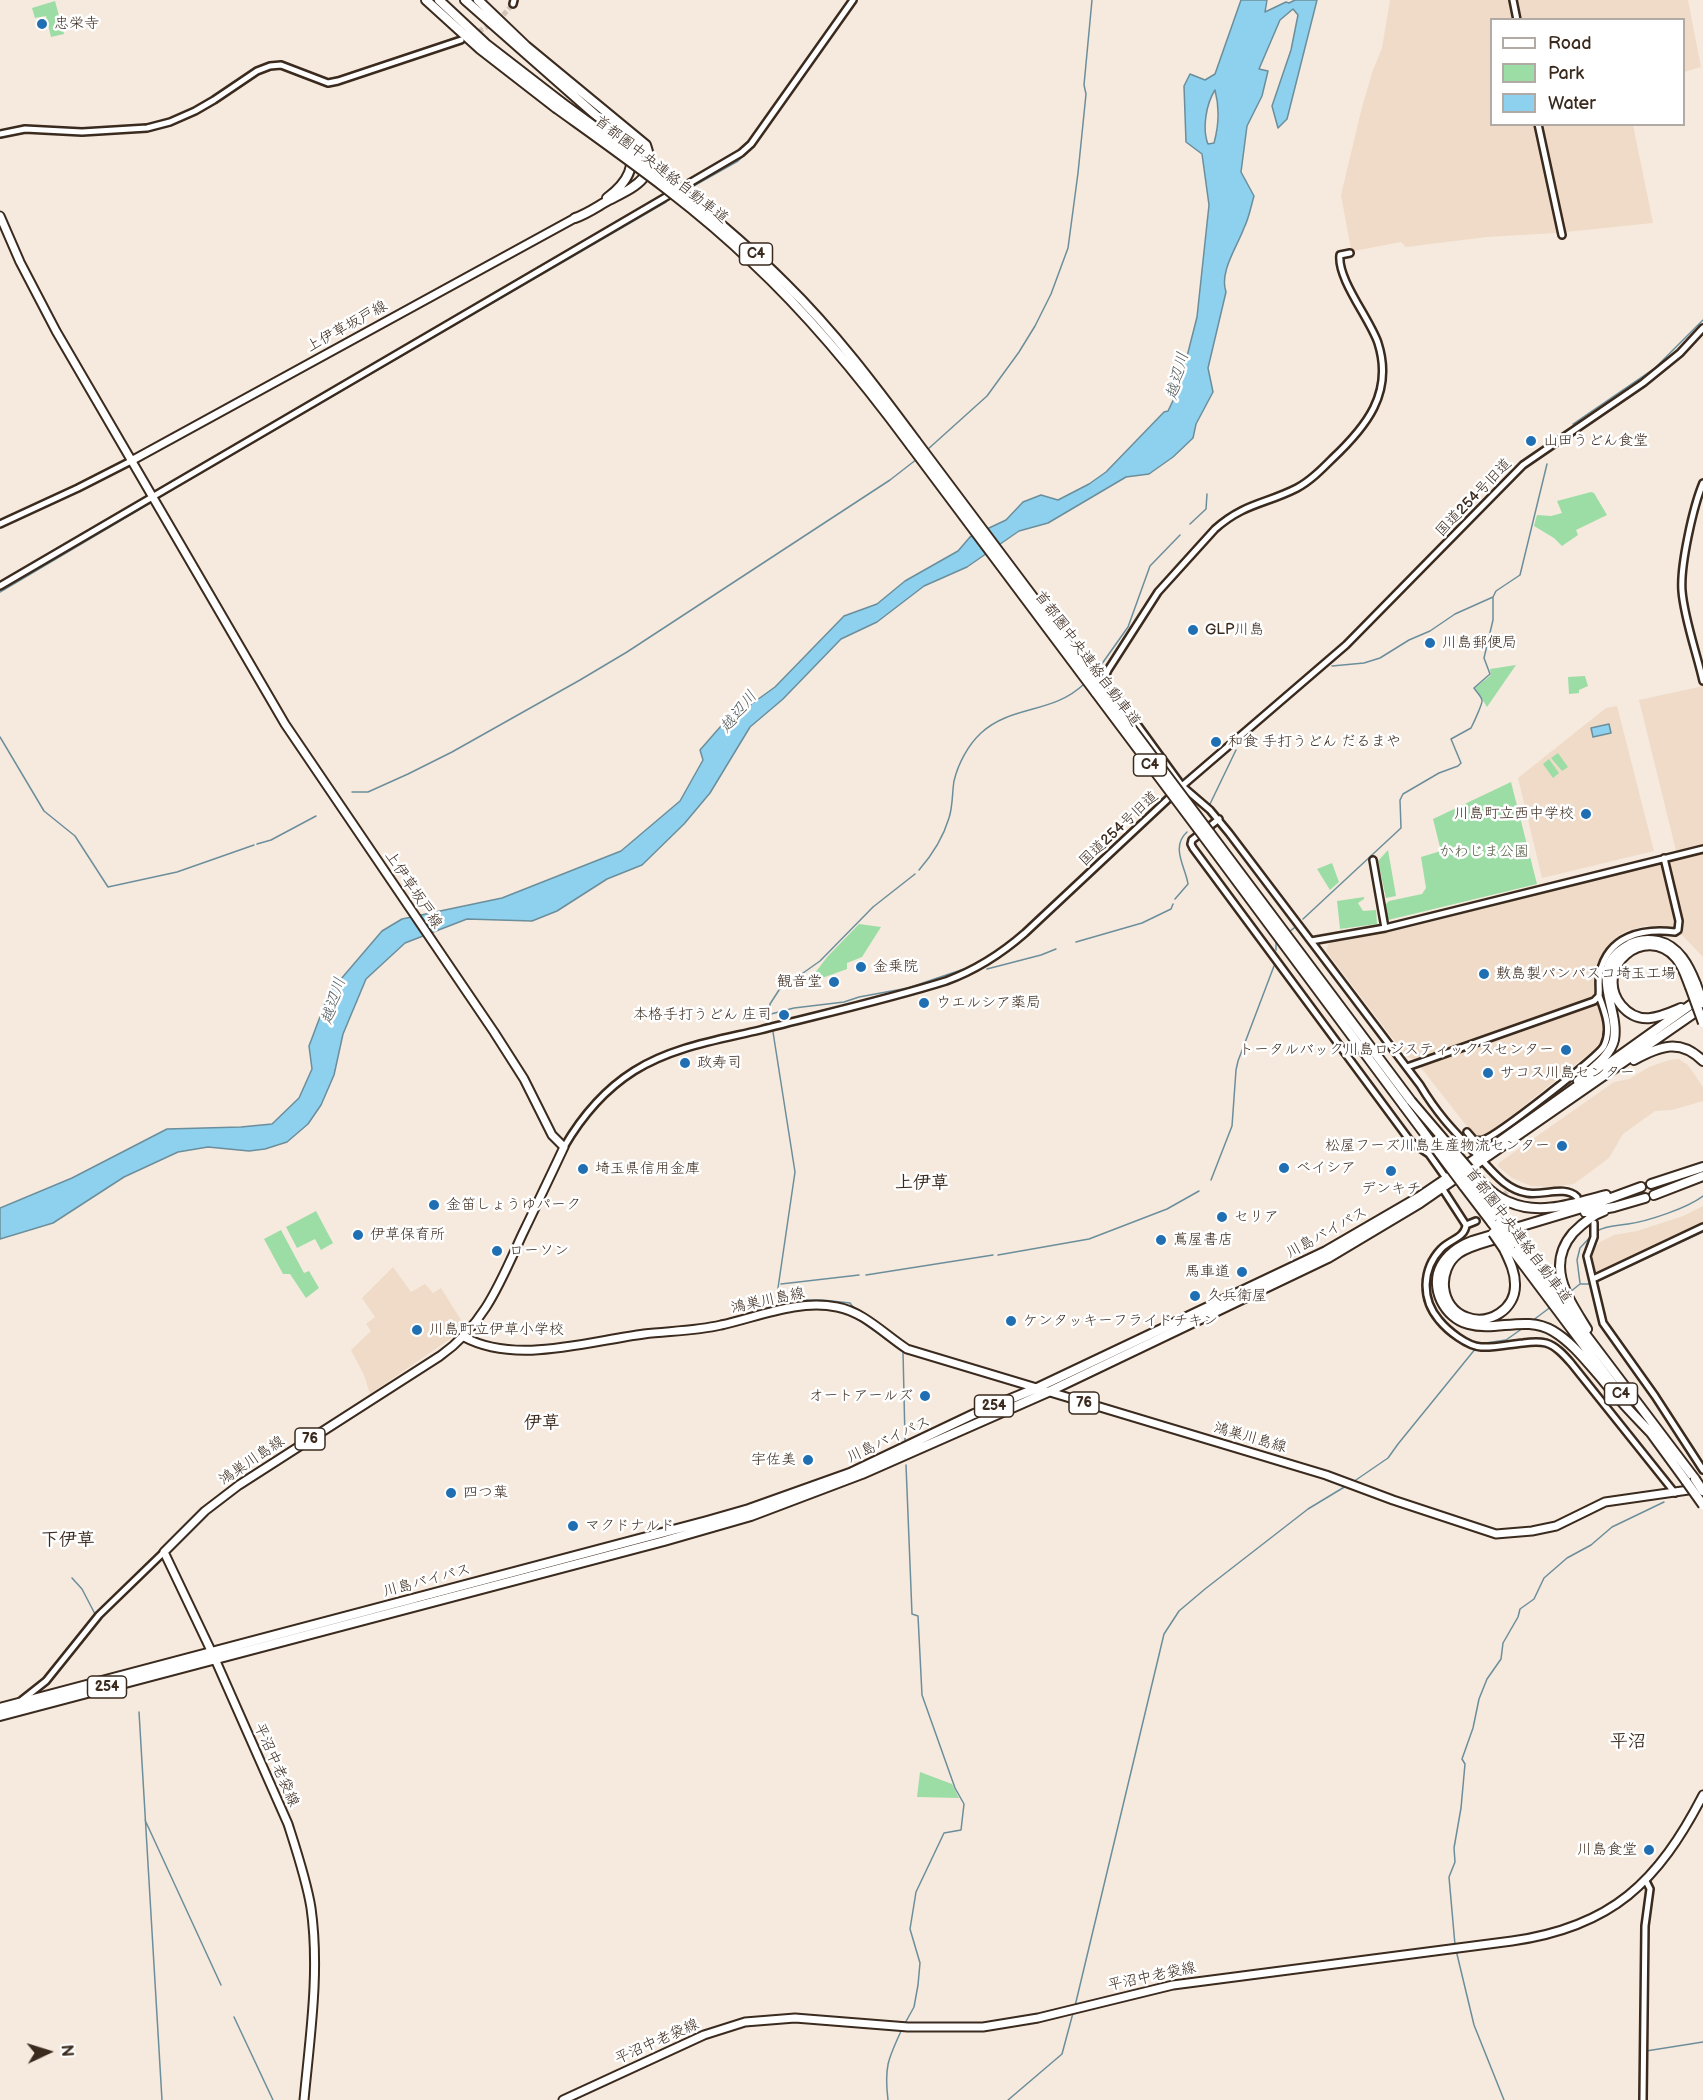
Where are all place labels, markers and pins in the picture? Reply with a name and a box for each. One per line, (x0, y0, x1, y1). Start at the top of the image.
place label: 忠栄寺 (54, 15, 99, 33)
marker: 忠栄寺 (35, 17, 49, 31)
place label: 山田うどん食堂 (1543, 432, 1648, 450)
marker: 山田うどん食堂 (1524, 434, 1538, 448)
place label: GLP川島 (1205, 621, 1264, 639)
marker: GLP川島 (1186, 623, 1200, 637)
place label: 川島郵便局 (1442, 634, 1517, 652)
marker: 川島郵便局 (1423, 636, 1437, 650)
place label: 和食 手打うどん だるまや (1228, 733, 1401, 751)
marker: 和食 手打うどん だるまや (1209, 735, 1223, 749)
place label: 川島町立西中学校 (1454, 805, 1574, 823)
marker: 川島町立西中学校 (1579, 807, 1593, 821)
place label: 金乗院 (873, 958, 918, 976)
marker: 金乗院 (854, 960, 868, 974)
place label: 敷島製パンパスコ埼玉工場 (1496, 965, 1676, 983)
marker: 敷島製パンパスコ埼玉工場 (1477, 967, 1491, 981)
place label: 観音堂 (777, 973, 822, 991)
marker: 観音堂 (827, 975, 841, 989)
place label: ウエルシア薬局 (936, 994, 1041, 1012)
marker: ウエルシア薬局 (917, 996, 931, 1010)
place label: 本格手打うどん 庄司 (633, 1006, 772, 1024)
marker: 本格手打うどん 庄司 (777, 1008, 791, 1022)
place label: トータルバック川島ロジスティックスセンター (1239, 1041, 1554, 1059)
marker: トータルバック川島ロジスティックスセンター (1559, 1043, 1573, 1057)
place label: 政寿司 (697, 1054, 742, 1072)
marker: 政寿司 (678, 1056, 692, 1070)
place label: サコス川島センター (1500, 1064, 1635, 1082)
marker: サコス川島センター (1481, 1066, 1495, 1080)
place label: 松屋フーズ川島生産物流センター (1325, 1137, 1550, 1155)
marker: 松屋フーズ川島生産物流センター (1555, 1139, 1569, 1153)
place label: ベイシア (1296, 1159, 1356, 1177)
place label: 埼玉県信用金庫 (595, 1160, 700, 1178)
marker: ベイシア (1277, 1161, 1291, 1175)
marker: 埼玉県信用金庫 (576, 1162, 590, 1176)
marker: デンキチ (1384, 1164, 1398, 1178)
place label: デンキチ (1361, 1180, 1421, 1198)
place label: 金笛しょうゆパーク (446, 1196, 581, 1214)
marker: 金笛しょうゆパーク (427, 1198, 441, 1212)
place label: セリア (1234, 1208, 1279, 1226)
marker: セリア (1215, 1210, 1229, 1224)
place label: 伊草保育所 (370, 1226, 445, 1244)
marker: 伊草保育所 (351, 1228, 365, 1242)
place label: 蔦屋書店 (1173, 1231, 1233, 1249)
marker: 蔦屋書店 (1154, 1233, 1168, 1247)
place label: ローソン (509, 1242, 569, 1260)
marker: ローソン (490, 1244, 504, 1258)
place label: 馬車道 (1185, 1263, 1230, 1281)
marker: 馬車道 (1235, 1265, 1249, 1279)
place label: 久兵衛屋 (1207, 1287, 1267, 1305)
marker: 久兵衛屋 (1188, 1289, 1202, 1303)
place label: ケンタッキーフライドチキン (1023, 1312, 1218, 1330)
marker: ケンタッキーフライドチキン (1004, 1314, 1018, 1328)
place label: 川島町立伊草小学校 (429, 1321, 564, 1339)
marker: 川島町立伊草小学校 (410, 1323, 424, 1337)
place label: オートアールズ (809, 1387, 913, 1405)
marker: オートアールズ (918, 1389, 932, 1403)
place label: 宇佐美 (751, 1451, 796, 1469)
marker: 宇佐美 (801, 1453, 815, 1467)
place label: 四つ葉 (463, 1484, 508, 1502)
marker: 四つ葉 (444, 1486, 458, 1500)
place label: マクドナルド (585, 1517, 675, 1535)
marker: マクドナルド (566, 1519, 580, 1533)
place label: 川島食堂 (1577, 1841, 1637, 1859)
marker: 川島食堂 (1642, 1843, 1656, 1857)

